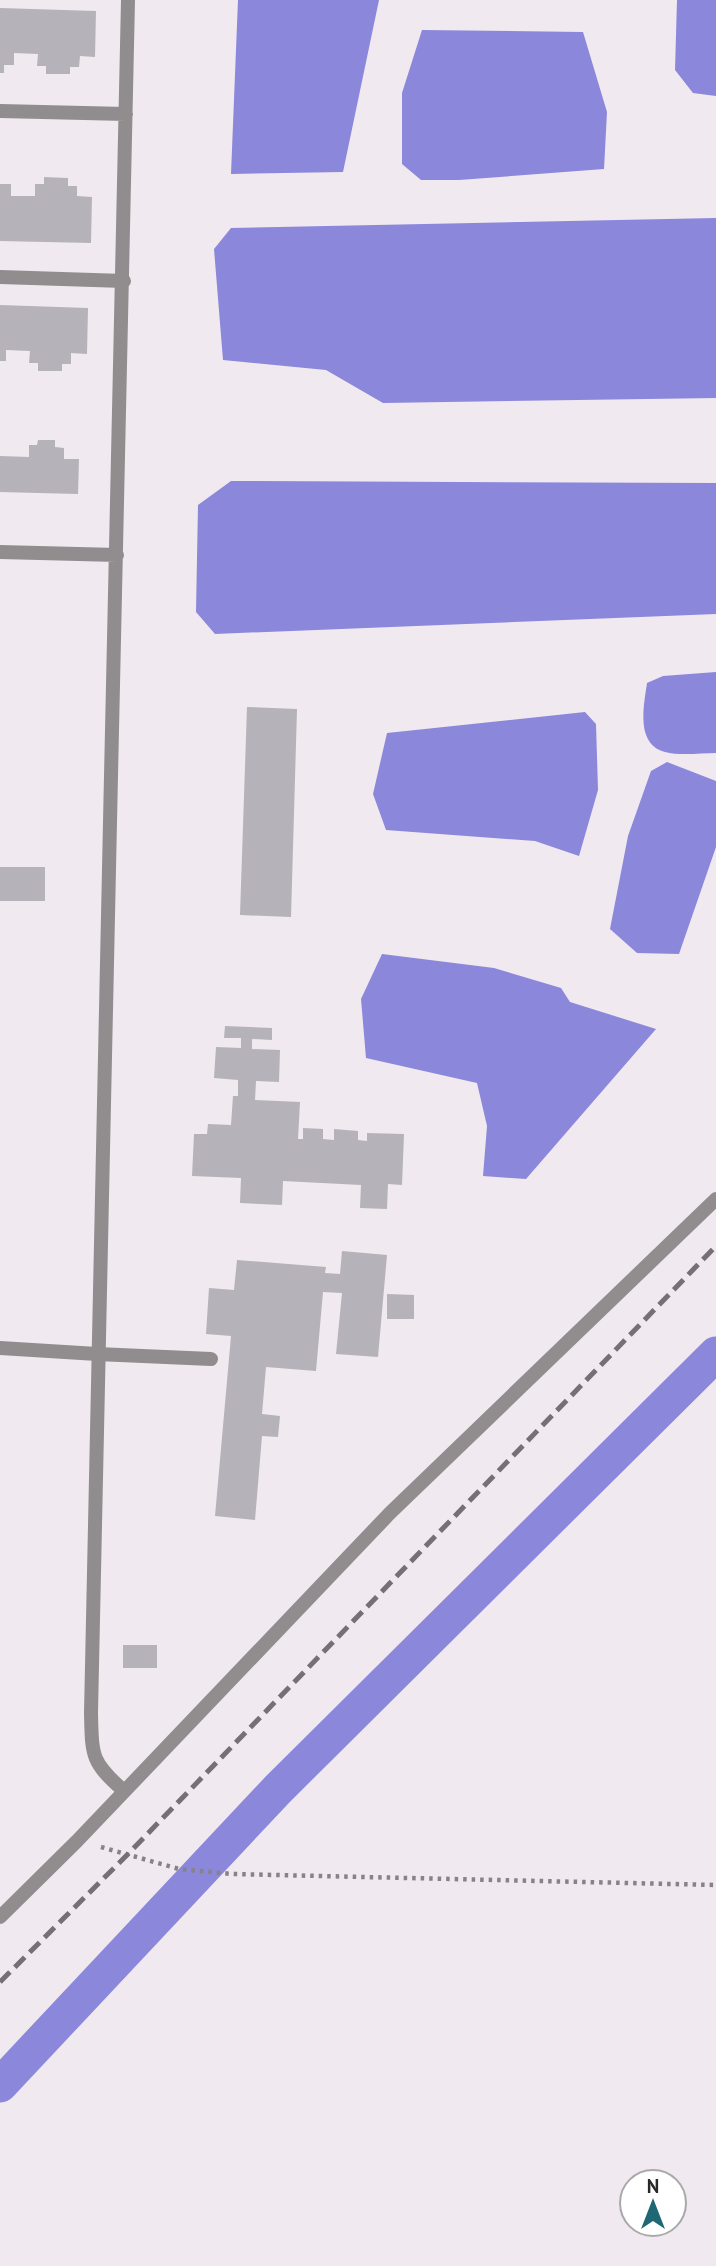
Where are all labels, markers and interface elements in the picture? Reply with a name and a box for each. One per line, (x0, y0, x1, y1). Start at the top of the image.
north arrow (618, 2168, 688, 2238)
text: N (647, 2174, 659, 2198)

